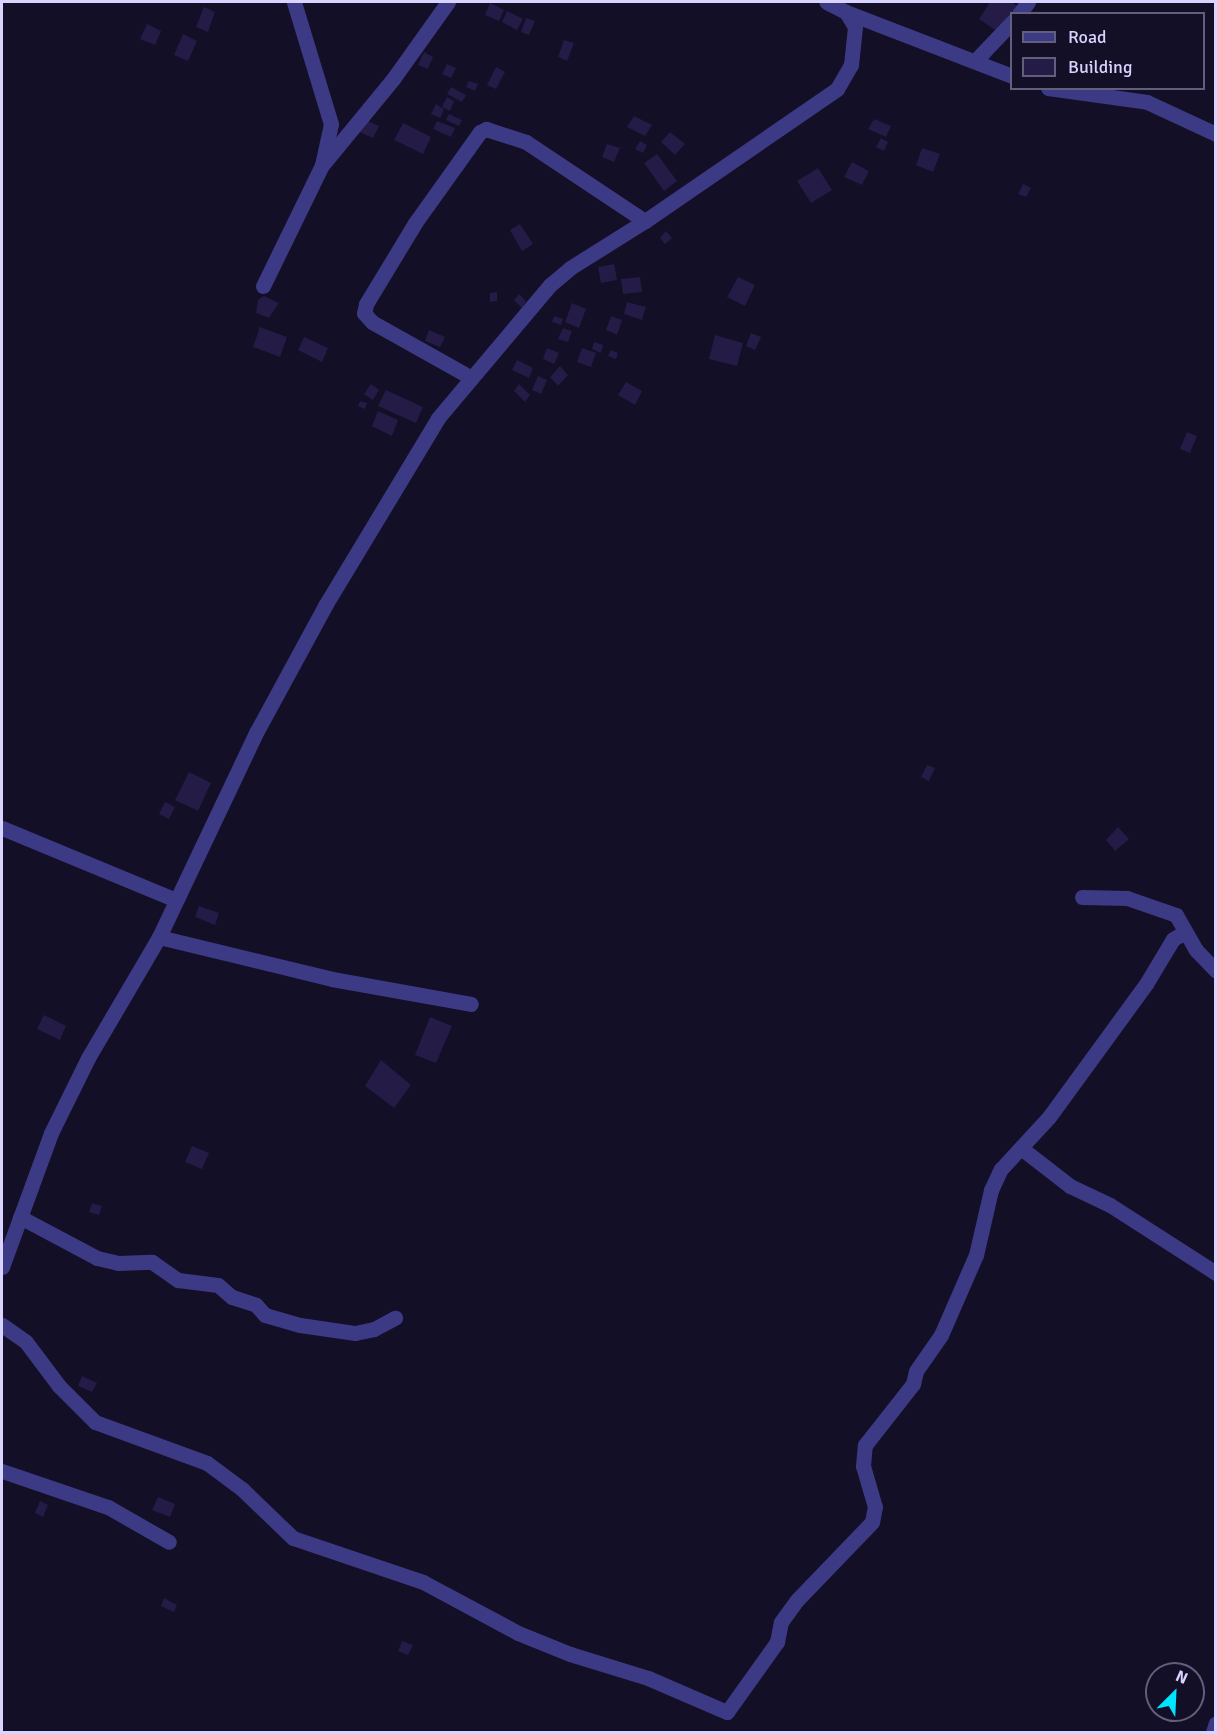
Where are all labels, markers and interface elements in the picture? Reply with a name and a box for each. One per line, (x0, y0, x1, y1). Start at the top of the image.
legend (1010, 12, 1205, 90)
text: Road (1068, 26, 1107, 48)
text: Building (1068, 56, 1132, 78)
north arrow (1145, 1662, 1205, 1722)
text: N (1172, 1666, 1191, 1689)

